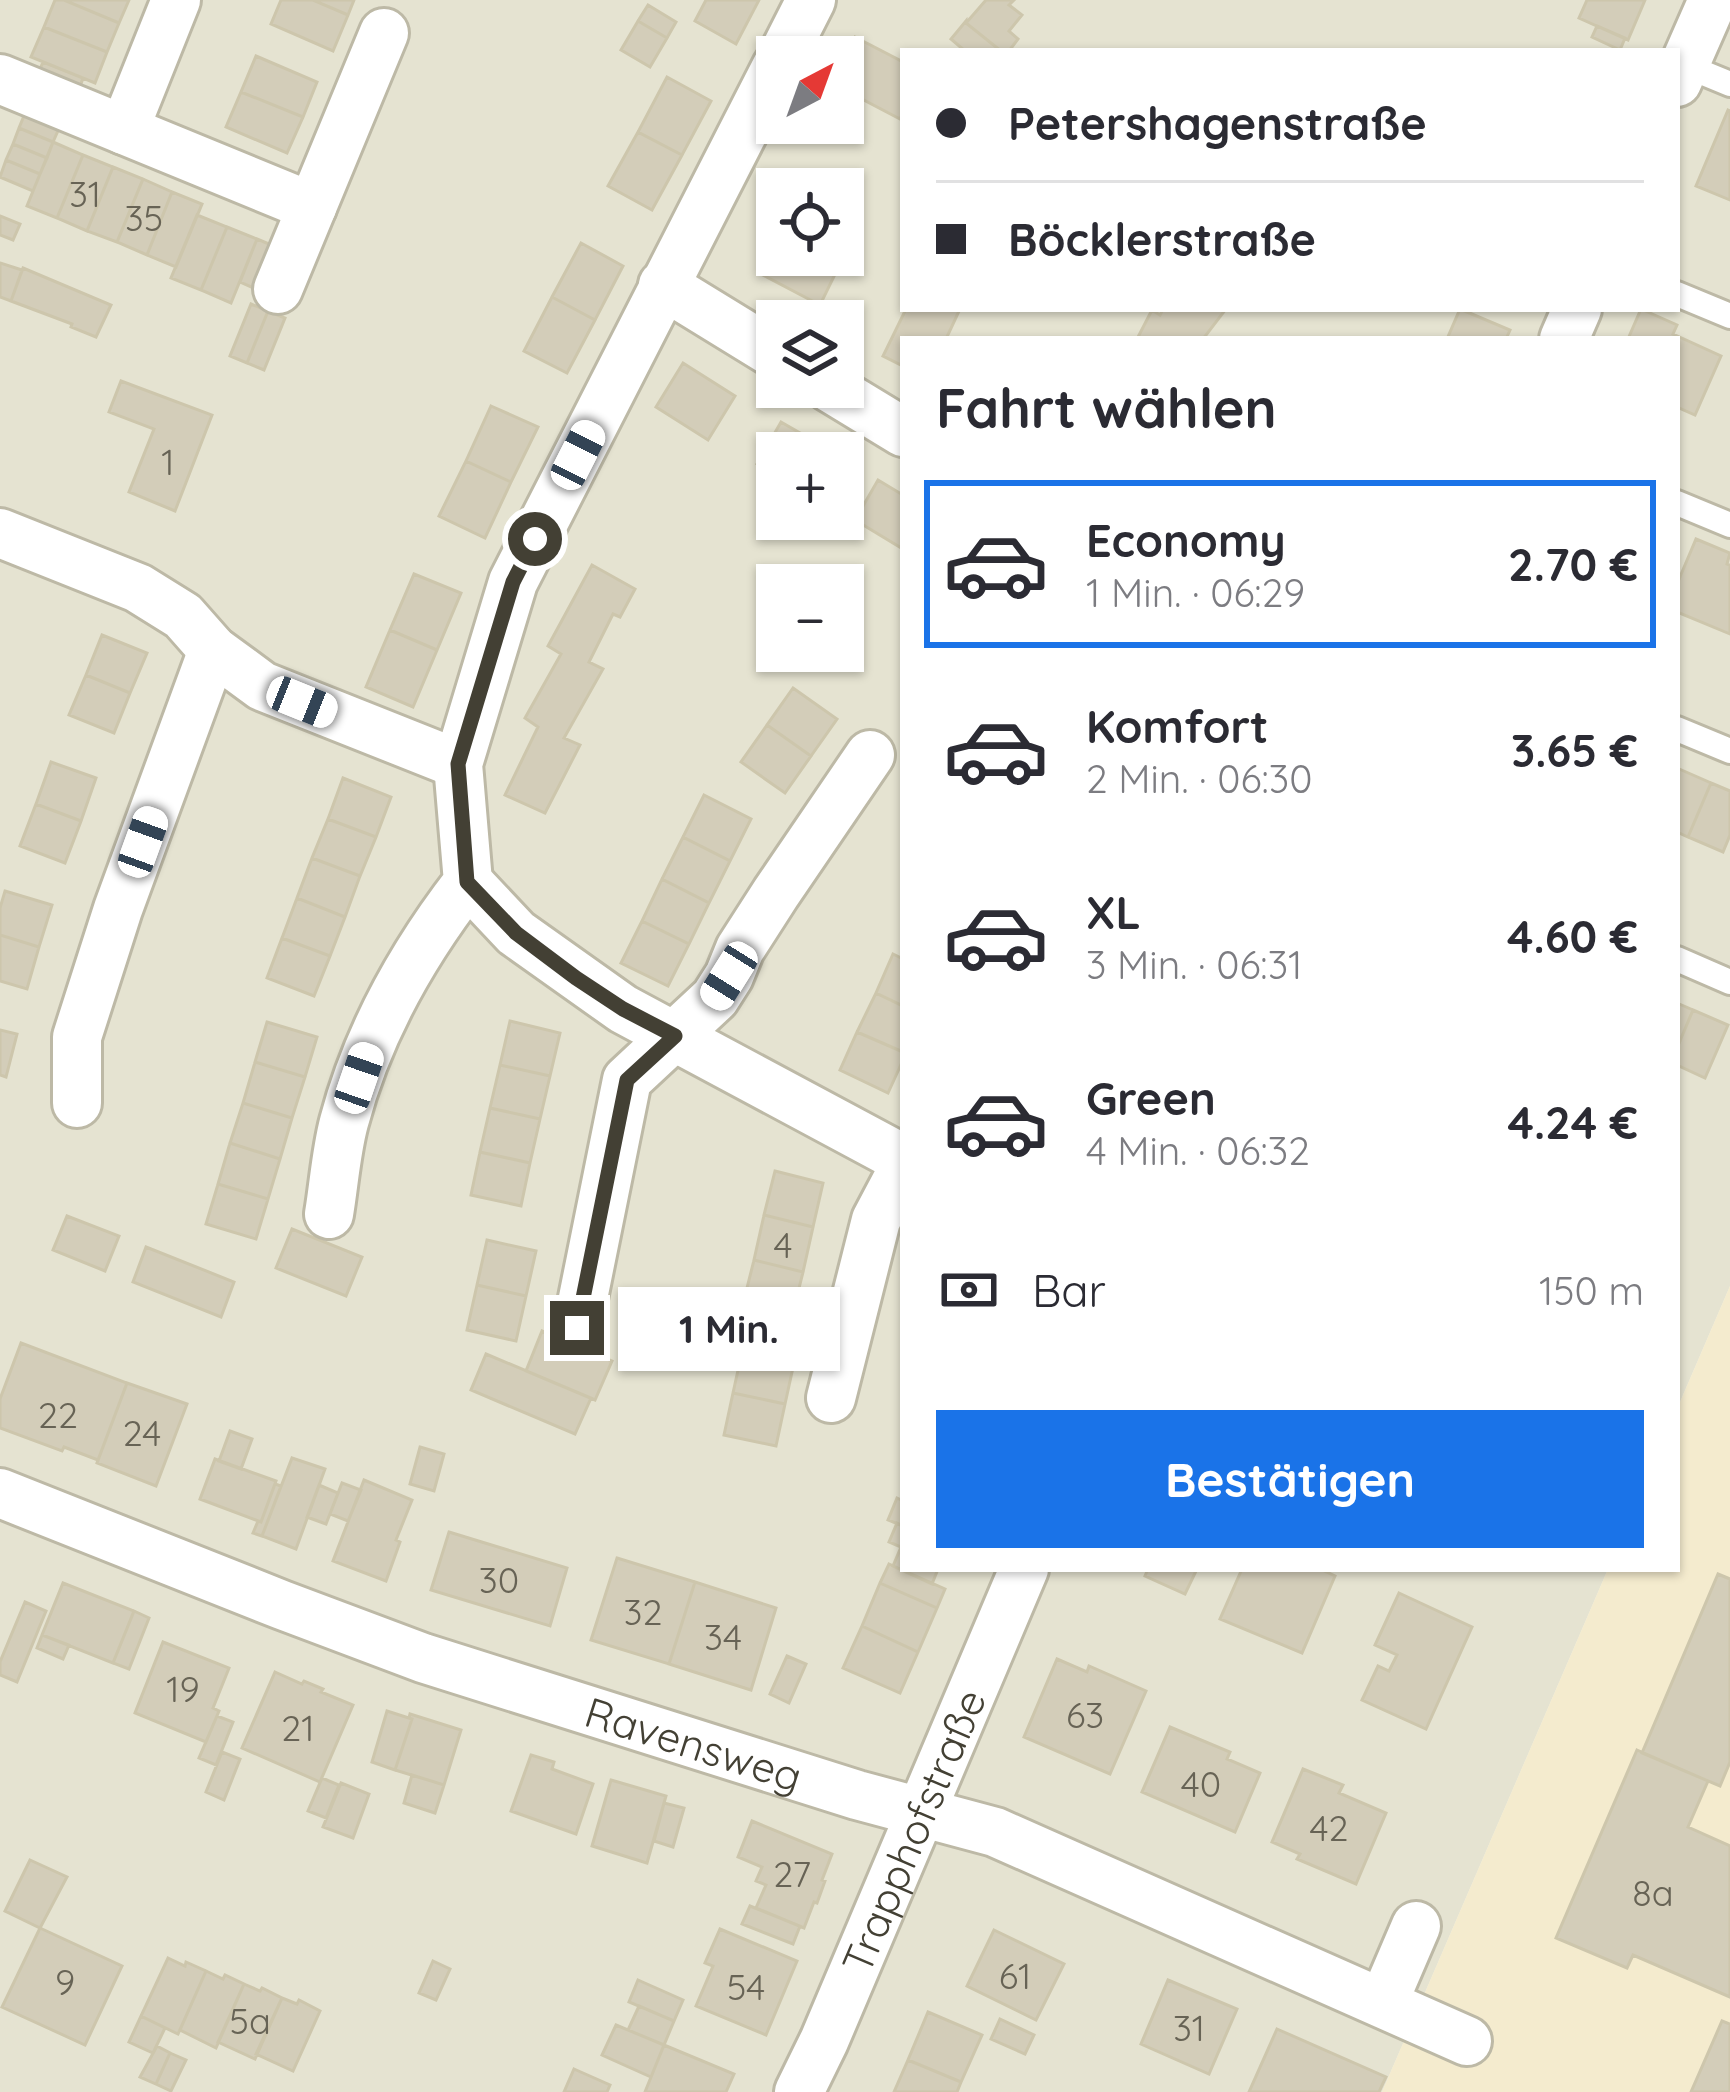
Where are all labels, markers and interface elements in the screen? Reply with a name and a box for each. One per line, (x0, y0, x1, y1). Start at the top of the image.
north arrow (756, 36, 864, 144)
map controls (756, 36, 864, 672)
text: Petershagenstraße (1008, 95, 1427, 151)
button: locate (756, 168, 864, 276)
house number: 31 (69, 171, 101, 216)
house number: 35 (125, 195, 163, 240)
text: Böcklerstraße (1008, 211, 1316, 267)
button: layers (756, 300, 864, 408)
text: Fahrt wählen (936, 374, 1277, 442)
car (546, 415, 610, 495)
button: + (756, 432, 864, 540)
house number: 1 (161, 439, 175, 484)
icon: car (942, 510, 1050, 618)
route start (508, 512, 562, 566)
text: Economy (1086, 512, 1286, 568)
text: 2.70 € (1508, 536, 1638, 592)
button: − (756, 564, 864, 672)
text: 1 Min. · 06:29 (1086, 568, 1305, 617)
car (262, 672, 342, 732)
icon: car (942, 696, 1050, 804)
text: Komfort (1086, 698, 1268, 754)
text: 3.65 € (1511, 722, 1638, 778)
text: 2 Min. · 06:30 (1086, 754, 1312, 803)
car (114, 802, 172, 882)
icon: car (942, 882, 1050, 990)
text: XL (1086, 884, 1141, 940)
text: 4.60 € (1507, 908, 1638, 964)
car (695, 936, 763, 1016)
text: 3 Min. · 06:31 (1086, 940, 1303, 989)
car (330, 1038, 388, 1118)
icon: car (942, 1068, 1050, 1176)
text: Green (1086, 1070, 1216, 1126)
text: 4.24 € (1507, 1094, 1638, 1150)
text: 4 Min. · 06:32 (1086, 1126, 1310, 1175)
house number: 4 (774, 1222, 792, 1267)
icon: cash (936, 1257, 1002, 1323)
text: Bar (1032, 1262, 1106, 1318)
text: 150 m (1539, 1266, 1644, 1315)
callout: 1 Min. (619, 1286, 841, 1370)
route end (550, 1301, 604, 1355)
text: 1 Min. (679, 1304, 779, 1353)
house number: 22 (38, 1392, 78, 1437)
house number: 24 (123, 1410, 161, 1455)
button: Bestätigen (936, 1410, 1644, 1548)
house number: 30 (479, 1557, 519, 1602)
house number: 32 (624, 1589, 662, 1634)
house number: 34 (704, 1614, 742, 1659)
house number: 19 (166, 1666, 200, 1711)
street label: Trapphofstraße (829, 1681, 997, 1981)
street label: Ravensweg (579, 1684, 809, 1803)
house number: 63 (1066, 1692, 1104, 1737)
house number: 21 (281, 1705, 315, 1750)
house number: 40 (1181, 1761, 1221, 1806)
house number: 42 (1310, 1805, 1348, 1850)
house number: 27 (773, 1851, 811, 1896)
house number: 8a (1632, 1870, 1674, 1915)
house number: 61 (999, 1953, 1031, 1998)
house number: 9 (55, 1959, 75, 2004)
house number: 54 (727, 1964, 765, 2009)
house number: 5a (229, 1998, 271, 2043)
house number: 31 (1173, 2005, 1205, 2050)

